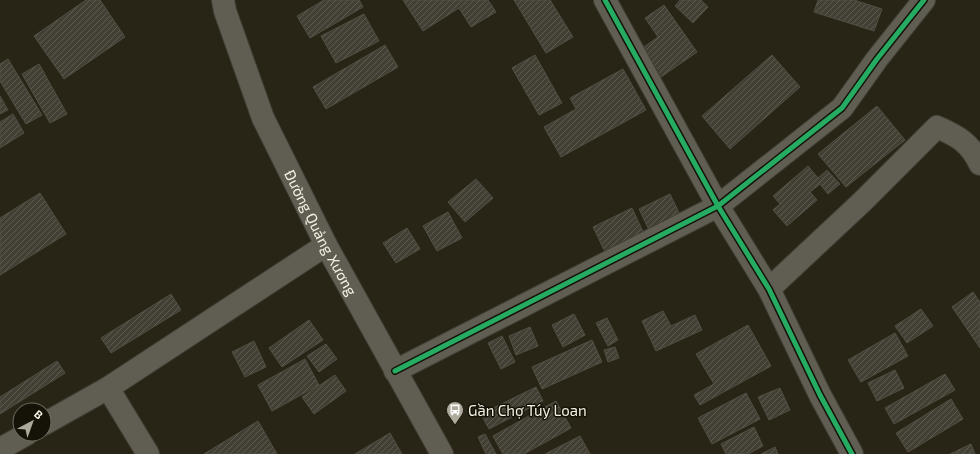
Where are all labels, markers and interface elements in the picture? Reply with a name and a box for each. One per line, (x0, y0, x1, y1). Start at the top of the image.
street label: Đường Quảng Xương (281, 167, 361, 299)
bus stop icon: Gần Chợ Túy Loan (445, 400, 465, 425)
place label: Gần Chợ Túy Loan (468, 401, 587, 419)
north arrow (12, 402, 52, 442)
text: B (32, 407, 46, 421)

